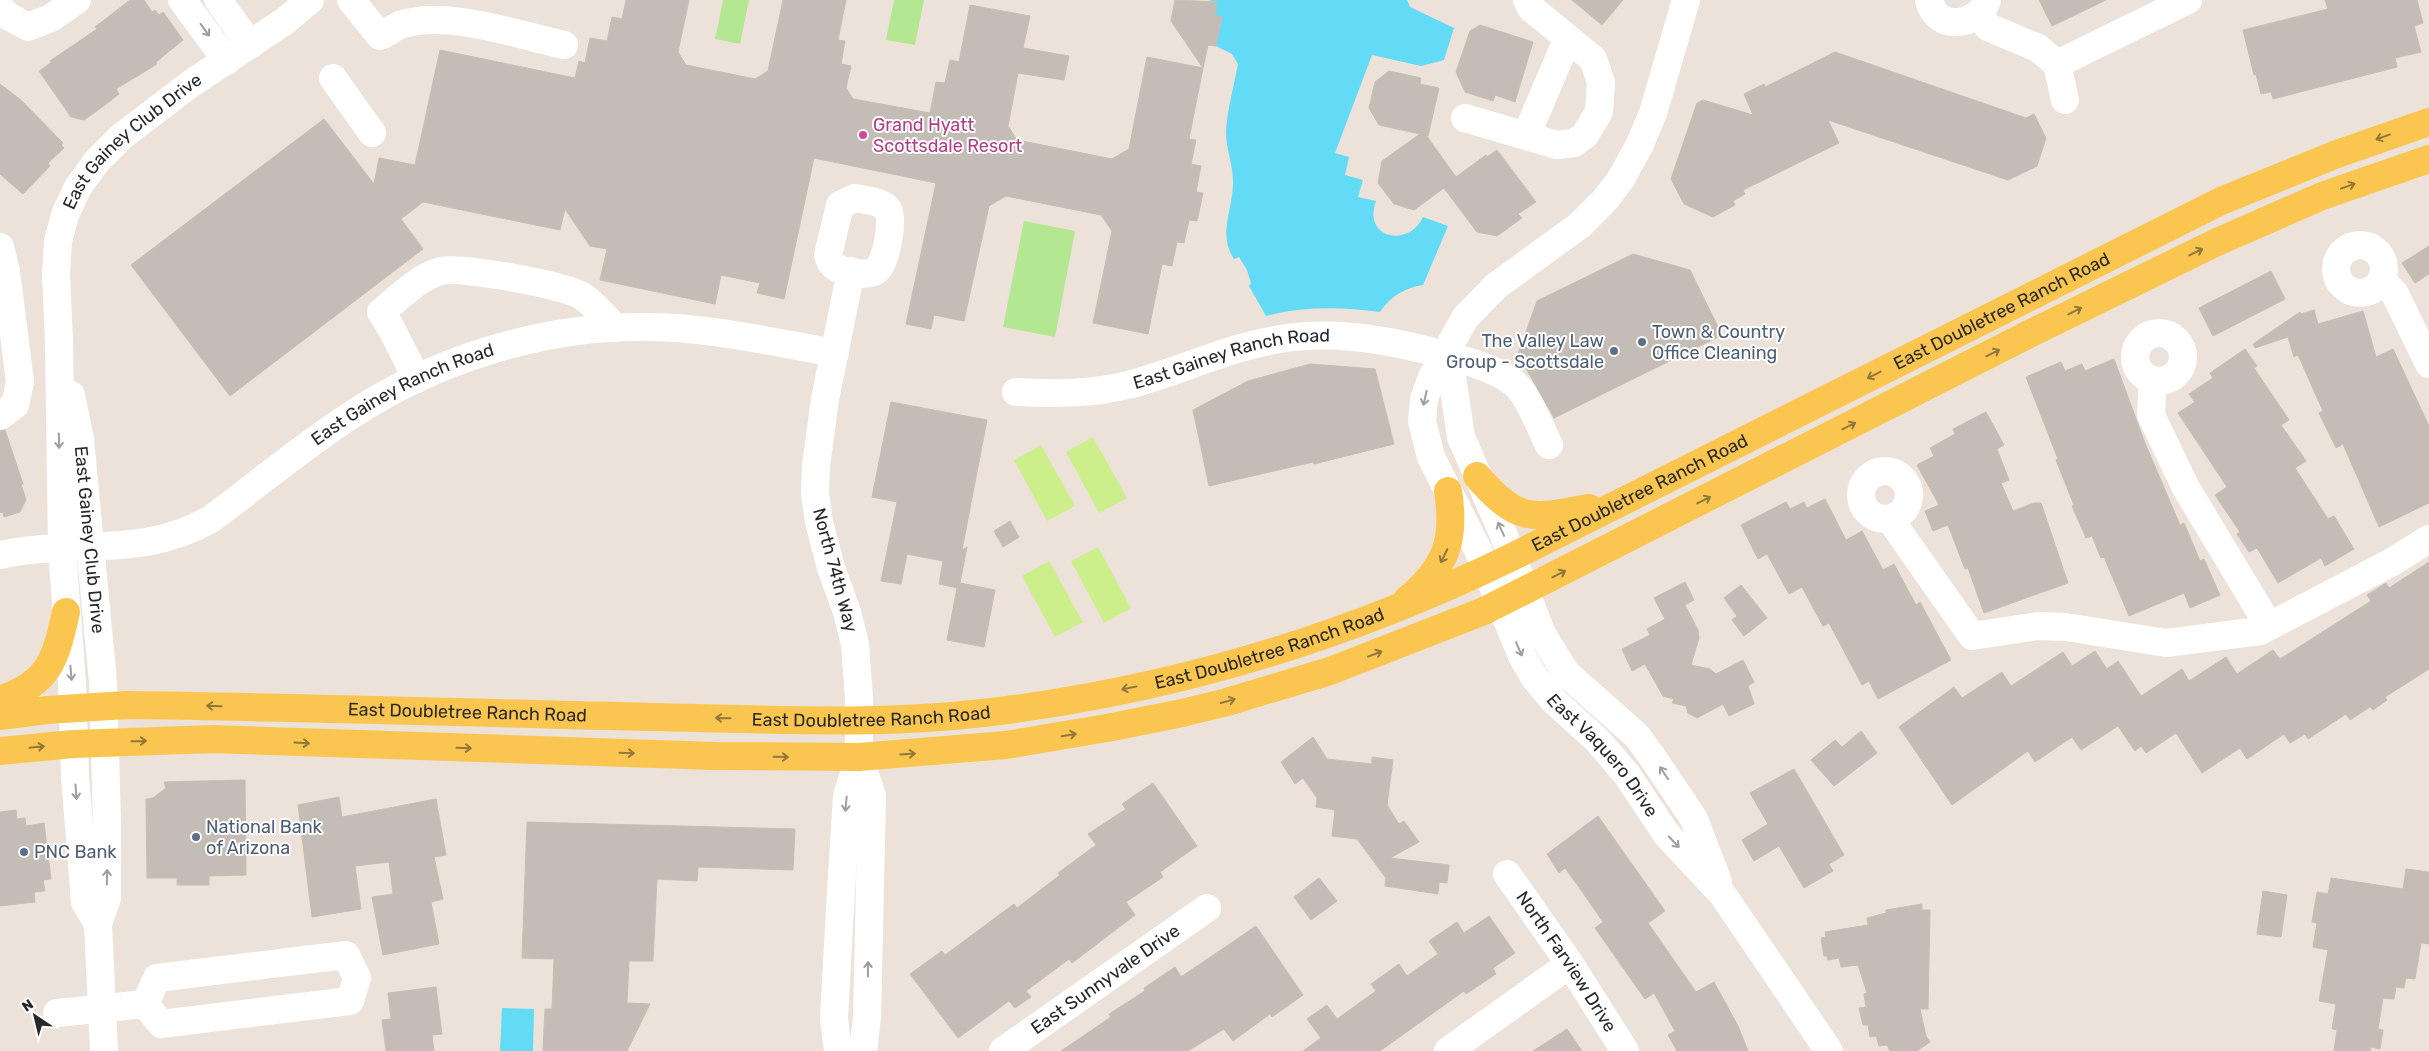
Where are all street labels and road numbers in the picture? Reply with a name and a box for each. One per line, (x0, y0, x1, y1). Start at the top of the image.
street label: East Gainey Club Drive (58, 69, 206, 213)
street label: East Doubletree Ranch Road (1890, 248, 2113, 375)
street label: East Gainey Ranch Road (1131, 325, 1330, 394)
street label: East Gainey Ranch Road (307, 339, 496, 450)
street label: East Doubletree Ranch Road (1528, 429, 1752, 556)
street label: East Gainey Club Drive (70, 445, 109, 634)
street label: North 74th Way (808, 505, 862, 635)
street label: East Doubletree Ranch Road (1152, 603, 1387, 694)
street label: East Vaquero Drive (1542, 689, 1663, 821)
street label: East Doubletree Ranch Road (348, 698, 587, 726)
street label: East Doubletree Ranch Road (751, 701, 992, 732)
street label: North Farview Drive (1511, 887, 1621, 1036)
street label: East Sunnyvale Drive (1027, 919, 1184, 1039)

